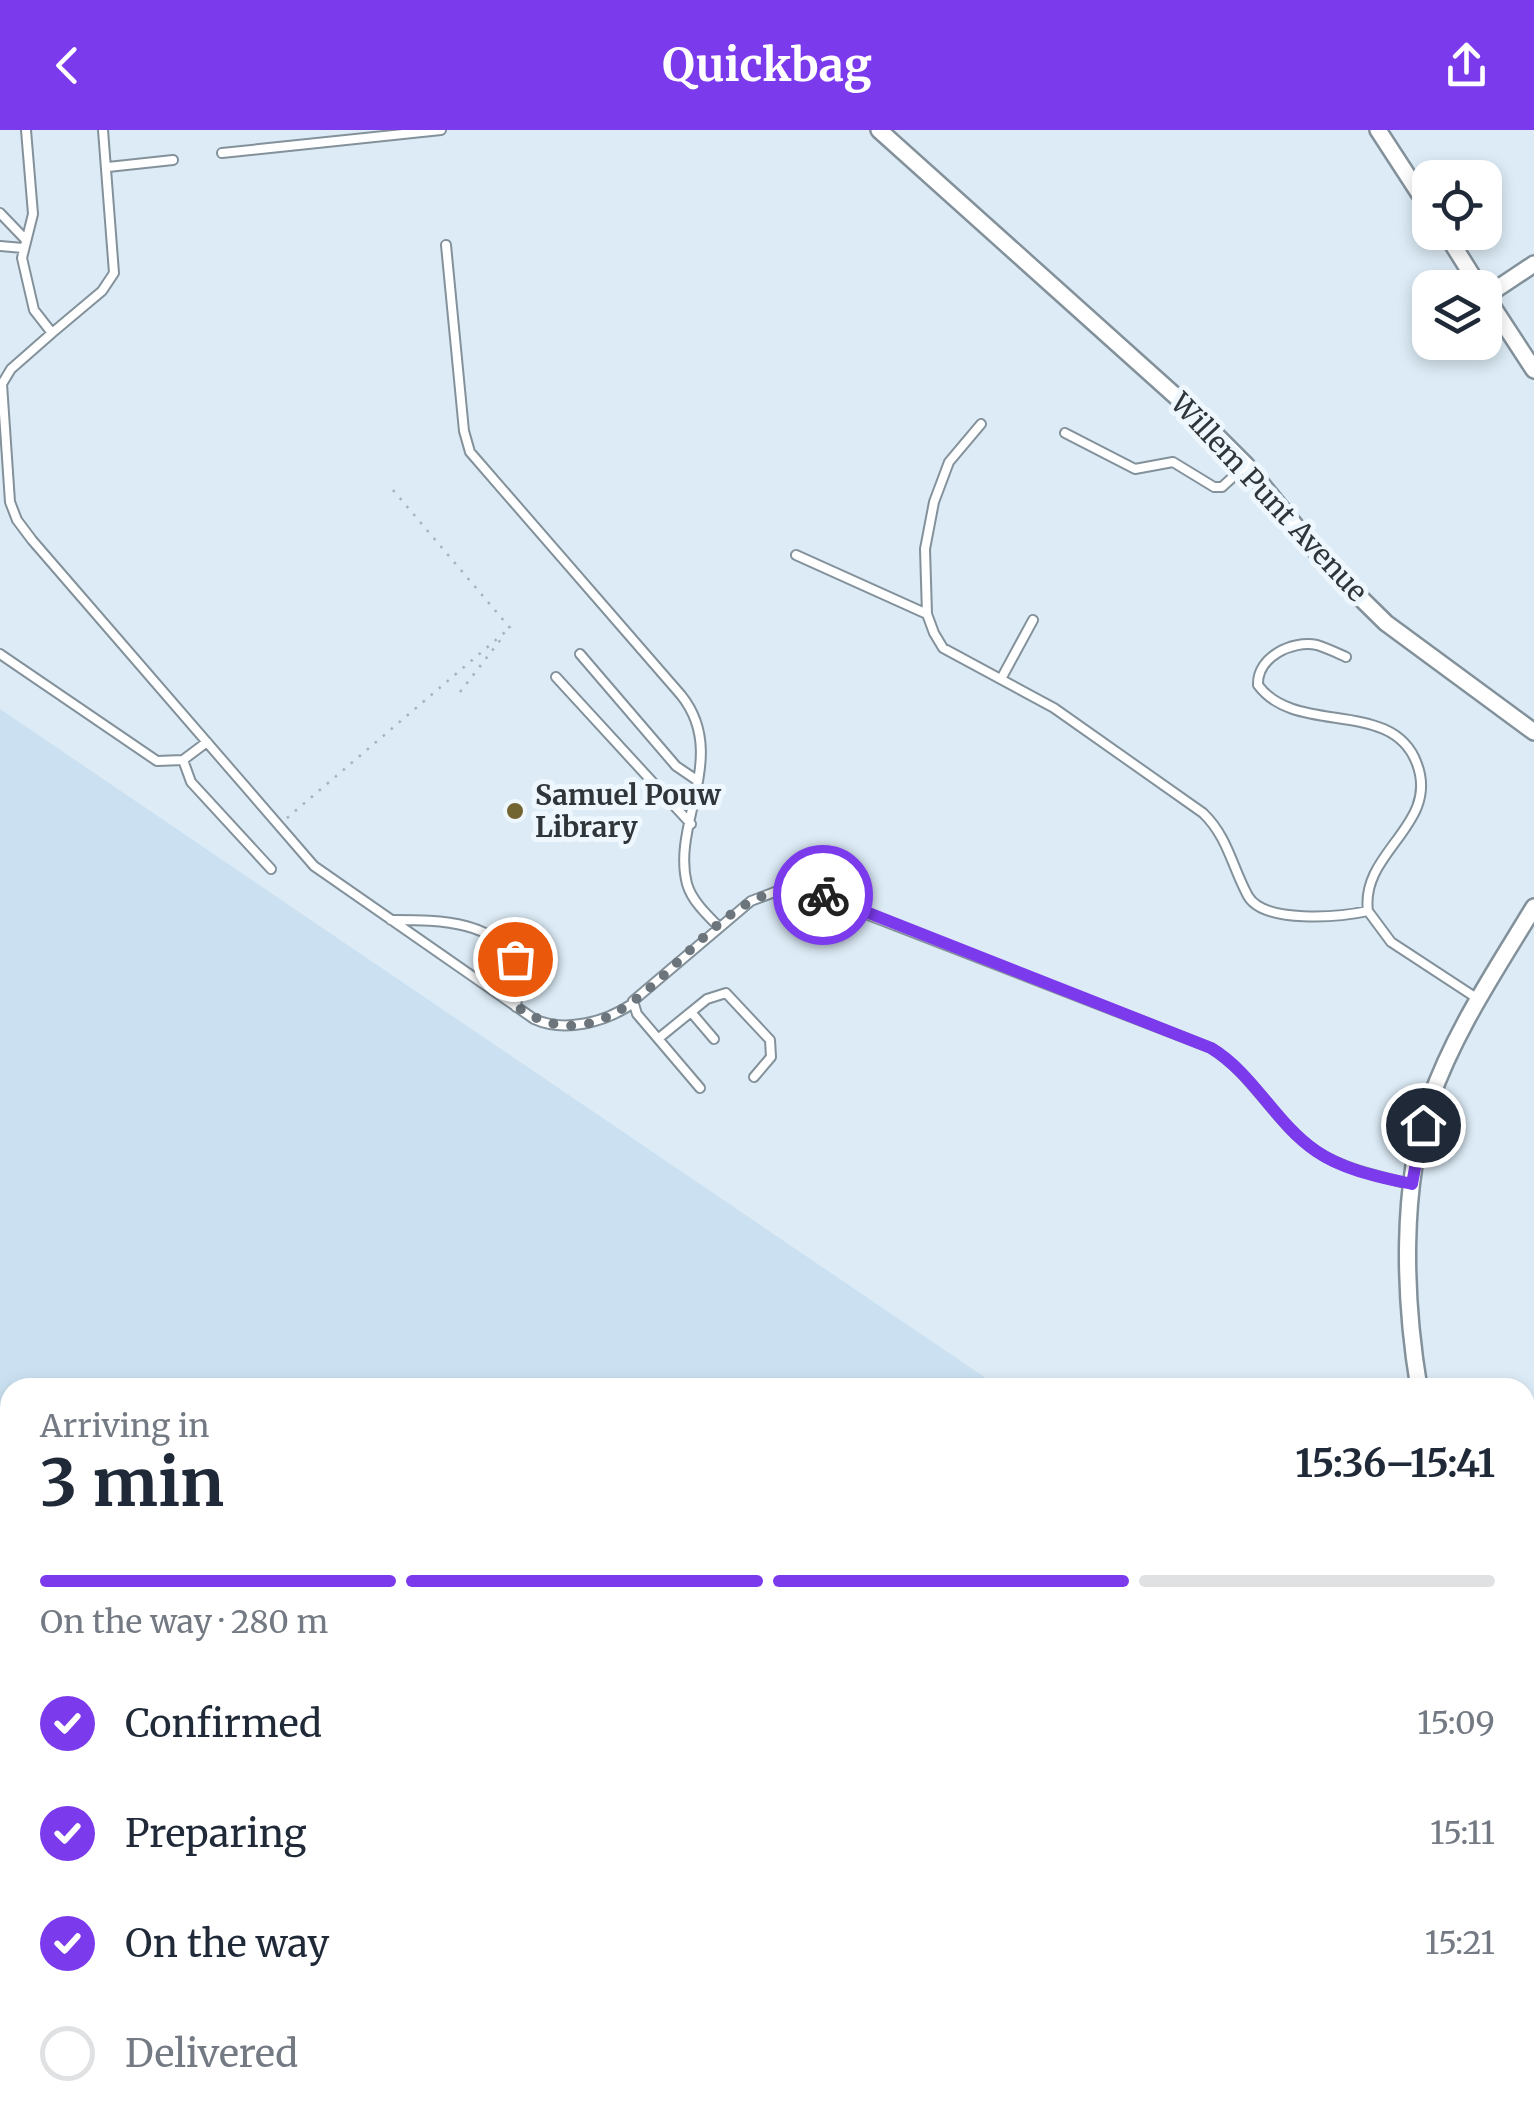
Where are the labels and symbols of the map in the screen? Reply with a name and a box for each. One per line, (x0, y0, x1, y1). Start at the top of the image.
street label: Willem Punt Avenue (1162, 384, 1375, 609)
place label: Samuel Pouw Library (535, 777, 722, 845)
marker: Samuel Pouw Library (504, 800, 526, 822)
courier (773, 845, 873, 945)
pin (473, 917, 558, 1002)
pin (1381, 1083, 1466, 1168)

